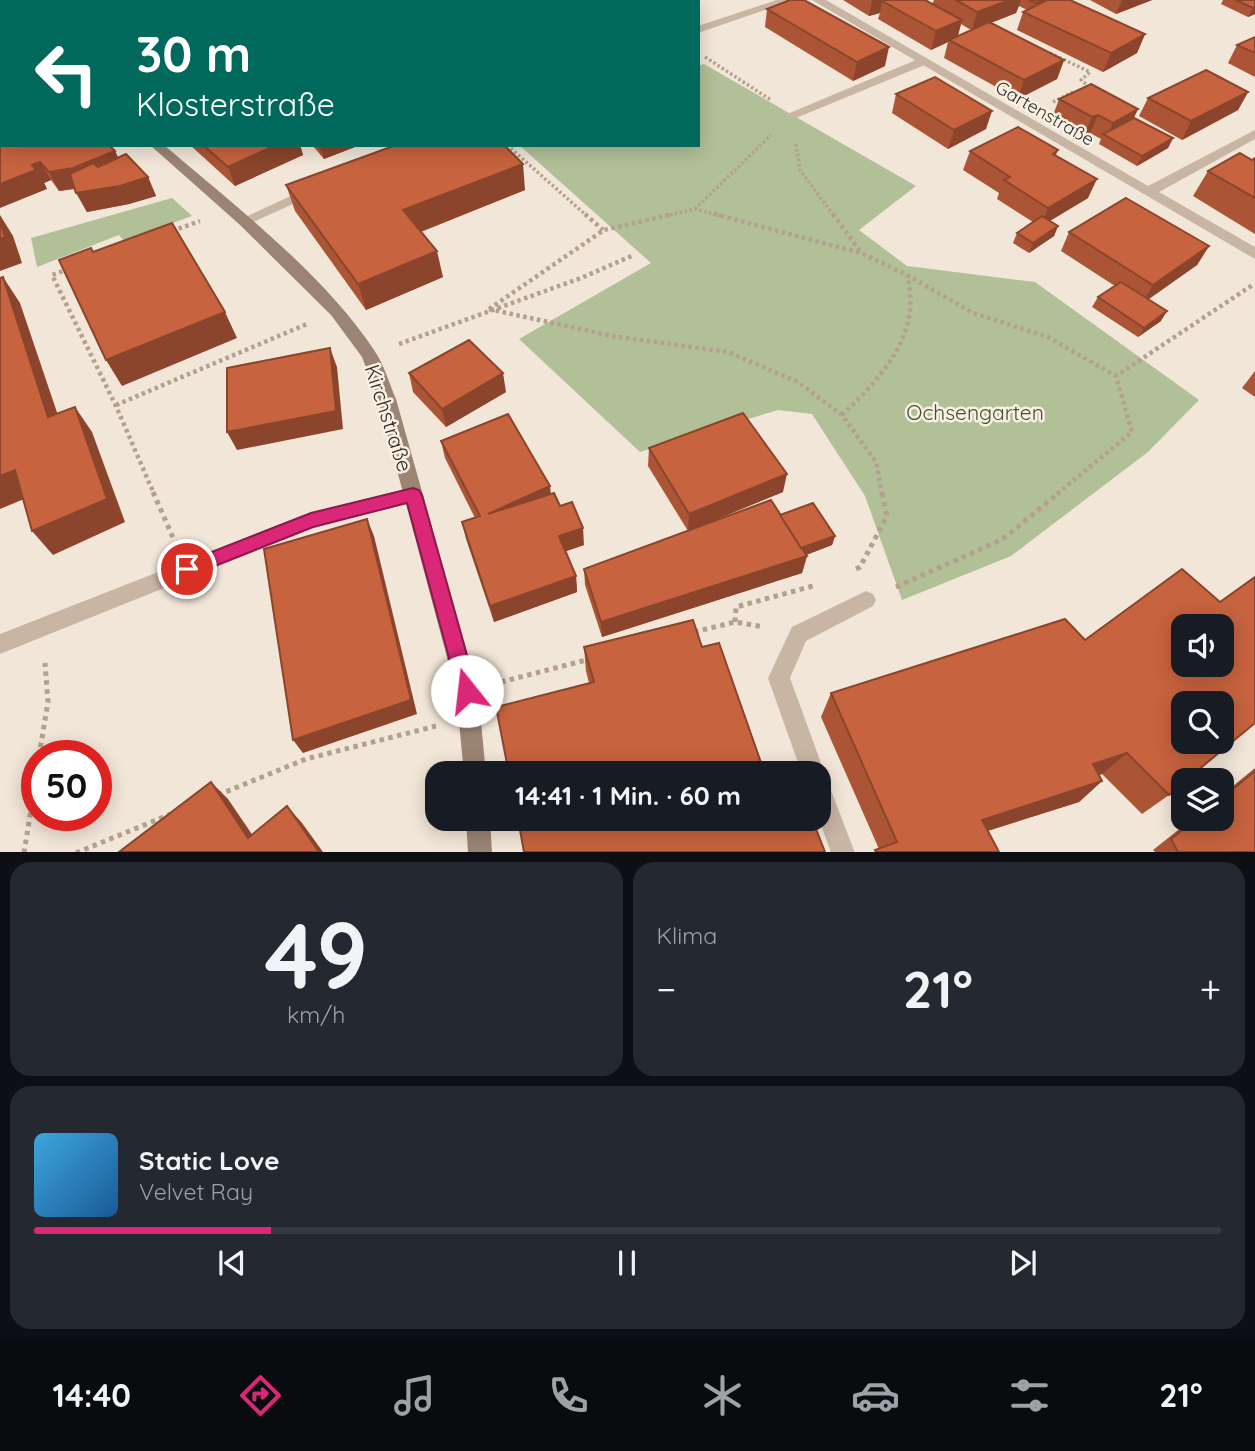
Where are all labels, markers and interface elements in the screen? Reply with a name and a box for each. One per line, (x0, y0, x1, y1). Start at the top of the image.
text: 30 m (136, 23, 251, 84)
icon: left (21, 28, 112, 119)
street label: Gartenstraße (991, 75, 1099, 151)
text: Klosterstraße (136, 84, 335, 124)
street label: Kirchstraße (359, 361, 419, 475)
park label: Ochsengarten (906, 399, 1044, 425)
pin (157, 539, 217, 599)
icon: arrive (168, 550, 206, 588)
map controls (1171, 614, 1234, 831)
button: sound (1171, 614, 1234, 677)
position arrow (430, 654, 504, 728)
button: search (1171, 691, 1234, 754)
speed limit sign: 50 (21, 740, 112, 831)
button: layers (1171, 768, 1234, 831)
text: 14:41 · 1 Min. · 60 m (515, 779, 741, 812)
text: 49 (265, 897, 368, 1011)
text: Klima (657, 921, 717, 950)
text: 21° (903, 956, 973, 1021)
text: − (657, 965, 676, 1013)
text: + (1200, 965, 1221, 1013)
text: km/h (287, 1000, 345, 1029)
text: Static Love (139, 1144, 280, 1177)
text: Velvet Ray (139, 1177, 253, 1206)
icon: previous (213, 1244, 251, 1282)
icon: pause (608, 1244, 646, 1282)
icon: next (1004, 1244, 1042, 1282)
icon: directions (236, 1371, 285, 1420)
icon: music (390, 1371, 439, 1420)
icon: phone (544, 1371, 593, 1420)
icon: climate (698, 1371, 747, 1420)
icon: car (851, 1371, 900, 1420)
icon: filters (1005, 1371, 1054, 1420)
text: 14:40 (52, 1375, 131, 1415)
text: 21° (1159, 1375, 1203, 1415)

